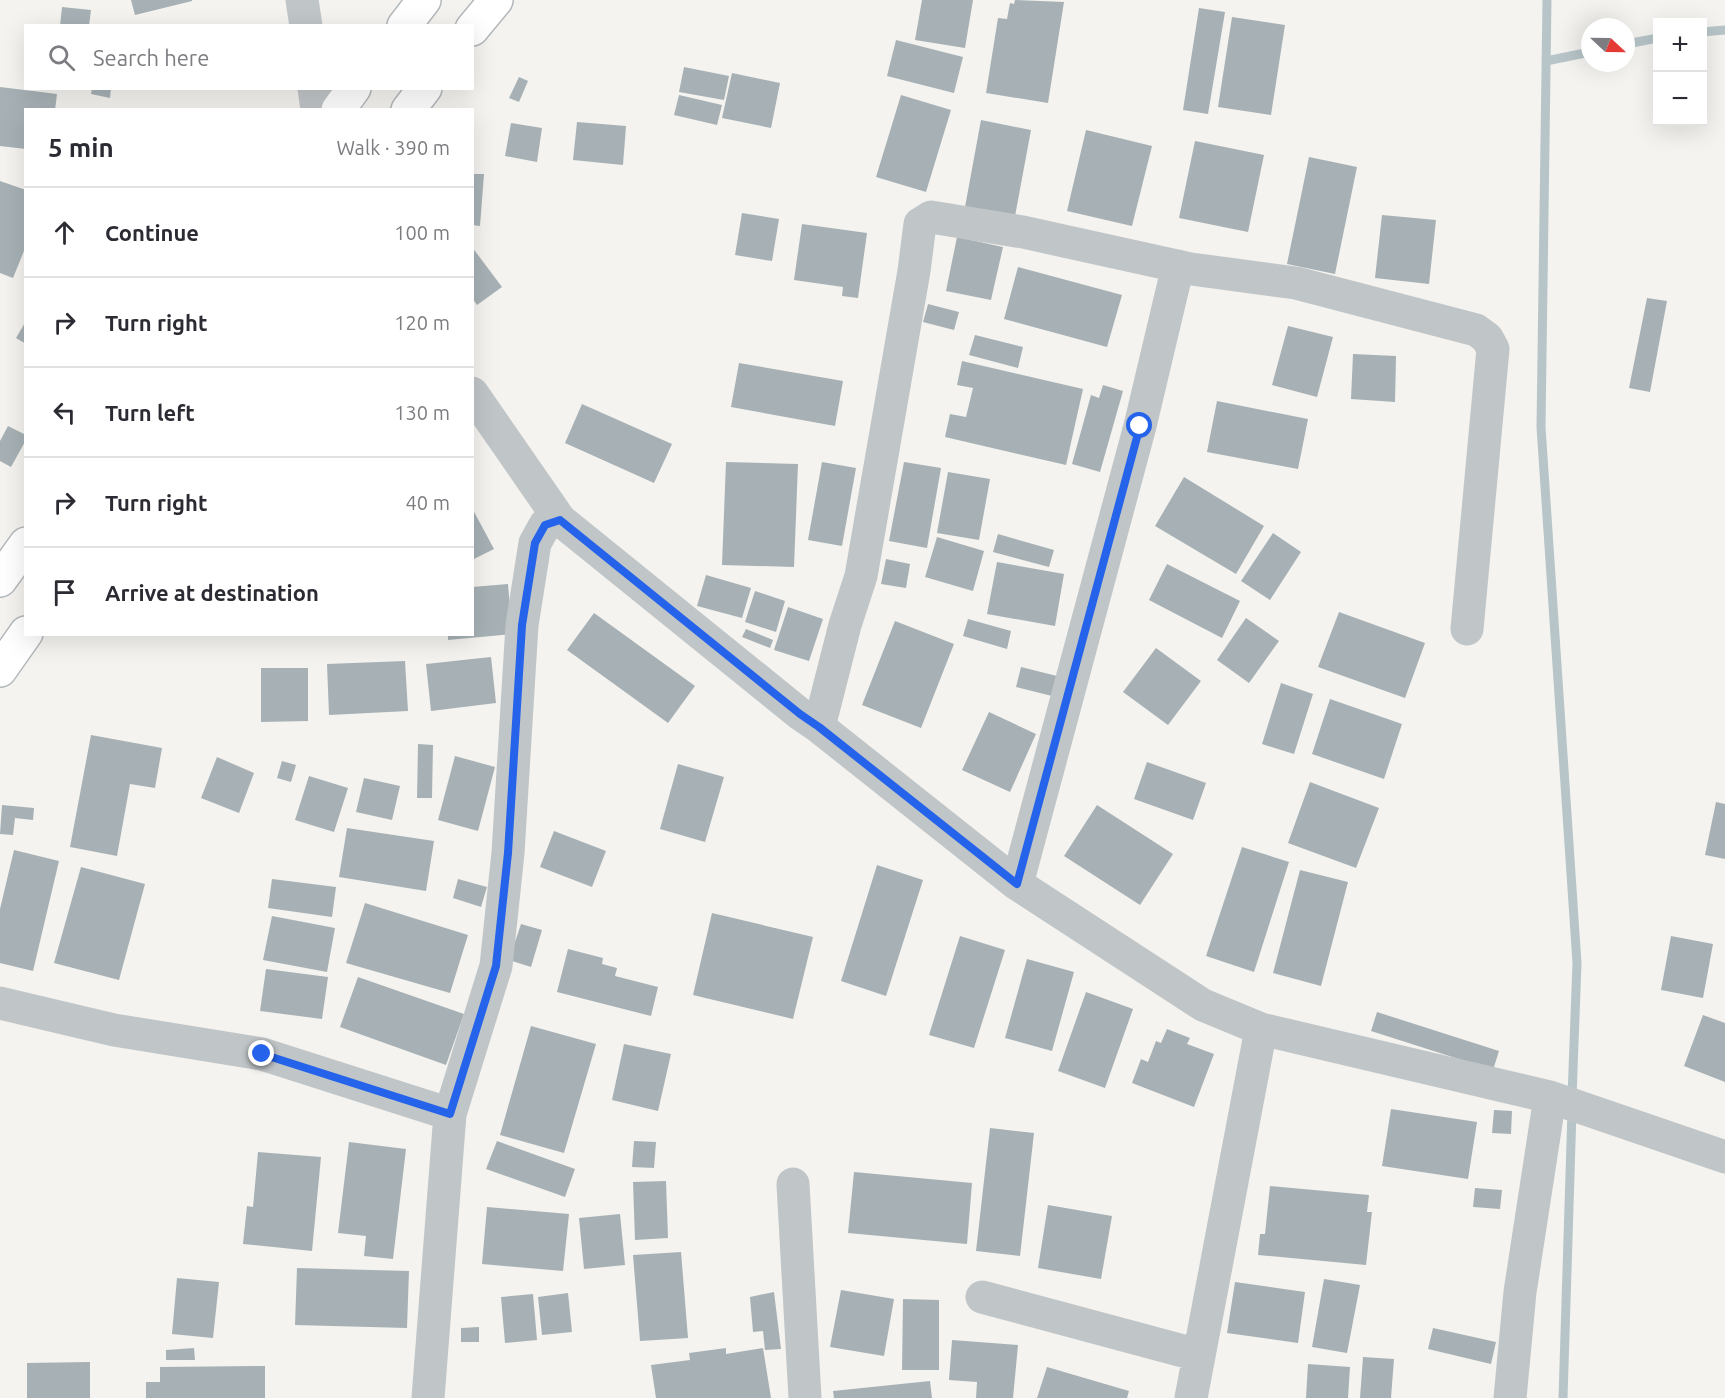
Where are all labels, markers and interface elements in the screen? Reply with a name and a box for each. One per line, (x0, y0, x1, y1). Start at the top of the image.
north arrow (1581, 18, 1635, 72)
map controls (1653, 18, 1707, 126)
button: + (1653, 18, 1707, 72)
search box (24, 24, 474, 90)
icon: search (45, 41, 78, 74)
text: Search here (93, 45, 209, 70)
button: − (1653, 72, 1707, 126)
text: 5 min (48, 133, 114, 162)
text: Walk · 390 m (337, 136, 450, 159)
icon: ahead (48, 216, 81, 249)
text: Continue (105, 220, 199, 245)
text: 100 m (394, 221, 450, 244)
icon: right (48, 306, 81, 339)
text: Turn right (105, 310, 207, 335)
text: 120 m (394, 311, 450, 334)
icon: left (48, 396, 81, 429)
text: Turn left (105, 400, 195, 425)
text: 130 m (394, 401, 450, 424)
route start (1126, 412, 1152, 438)
icon: right (48, 486, 81, 519)
text: Turn right (105, 490, 207, 515)
text: 40 m (406, 491, 450, 514)
icon: arrive (48, 576, 81, 609)
text: Arrive at destination (105, 580, 319, 605)
route end (248, 1040, 274, 1066)

